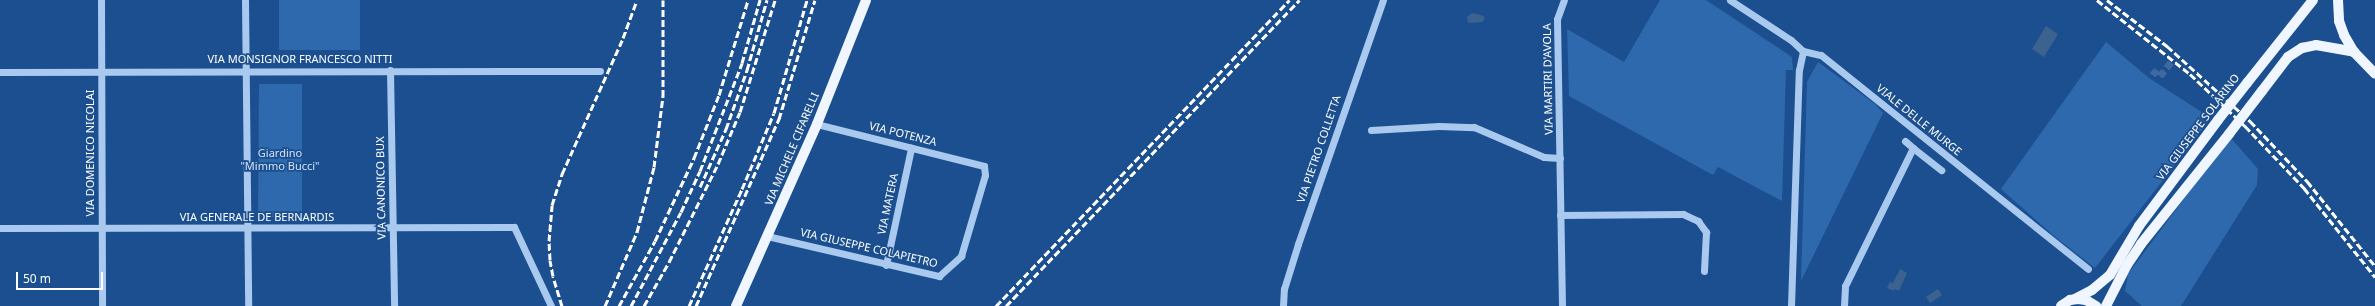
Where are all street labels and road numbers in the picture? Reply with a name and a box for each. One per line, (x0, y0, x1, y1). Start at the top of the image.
street label: VIA MARTIRI D'AVOLA (1540, 23, 1556, 135)
street label: VIA MONSIGNOR FRANCESCO NITTI (207, 52, 393, 66)
street label: VIA GIUSEPPE SOLARINO (2154, 71, 2242, 183)
street label: VIALE DELLE MURGE (1874, 82, 1964, 158)
street label: VIA DOMENICO NICOLAI (83, 89, 97, 217)
street label: VIA MICHELE CIFARELLI (762, 91, 822, 207)
street label: VIA PIETRO COLLETTA (1294, 94, 1344, 204)
street label: VIA POTENZA (868, 119, 938, 149)
street label: VIA CANONICO BUX (374, 136, 388, 240)
street label: VIA MATERA (875, 172, 901, 236)
street label: VIA GENERALE DE BERNARDIS (180, 210, 334, 224)
street label: VIA GIUSEPPE COLAPIETRO (799, 226, 939, 270)

